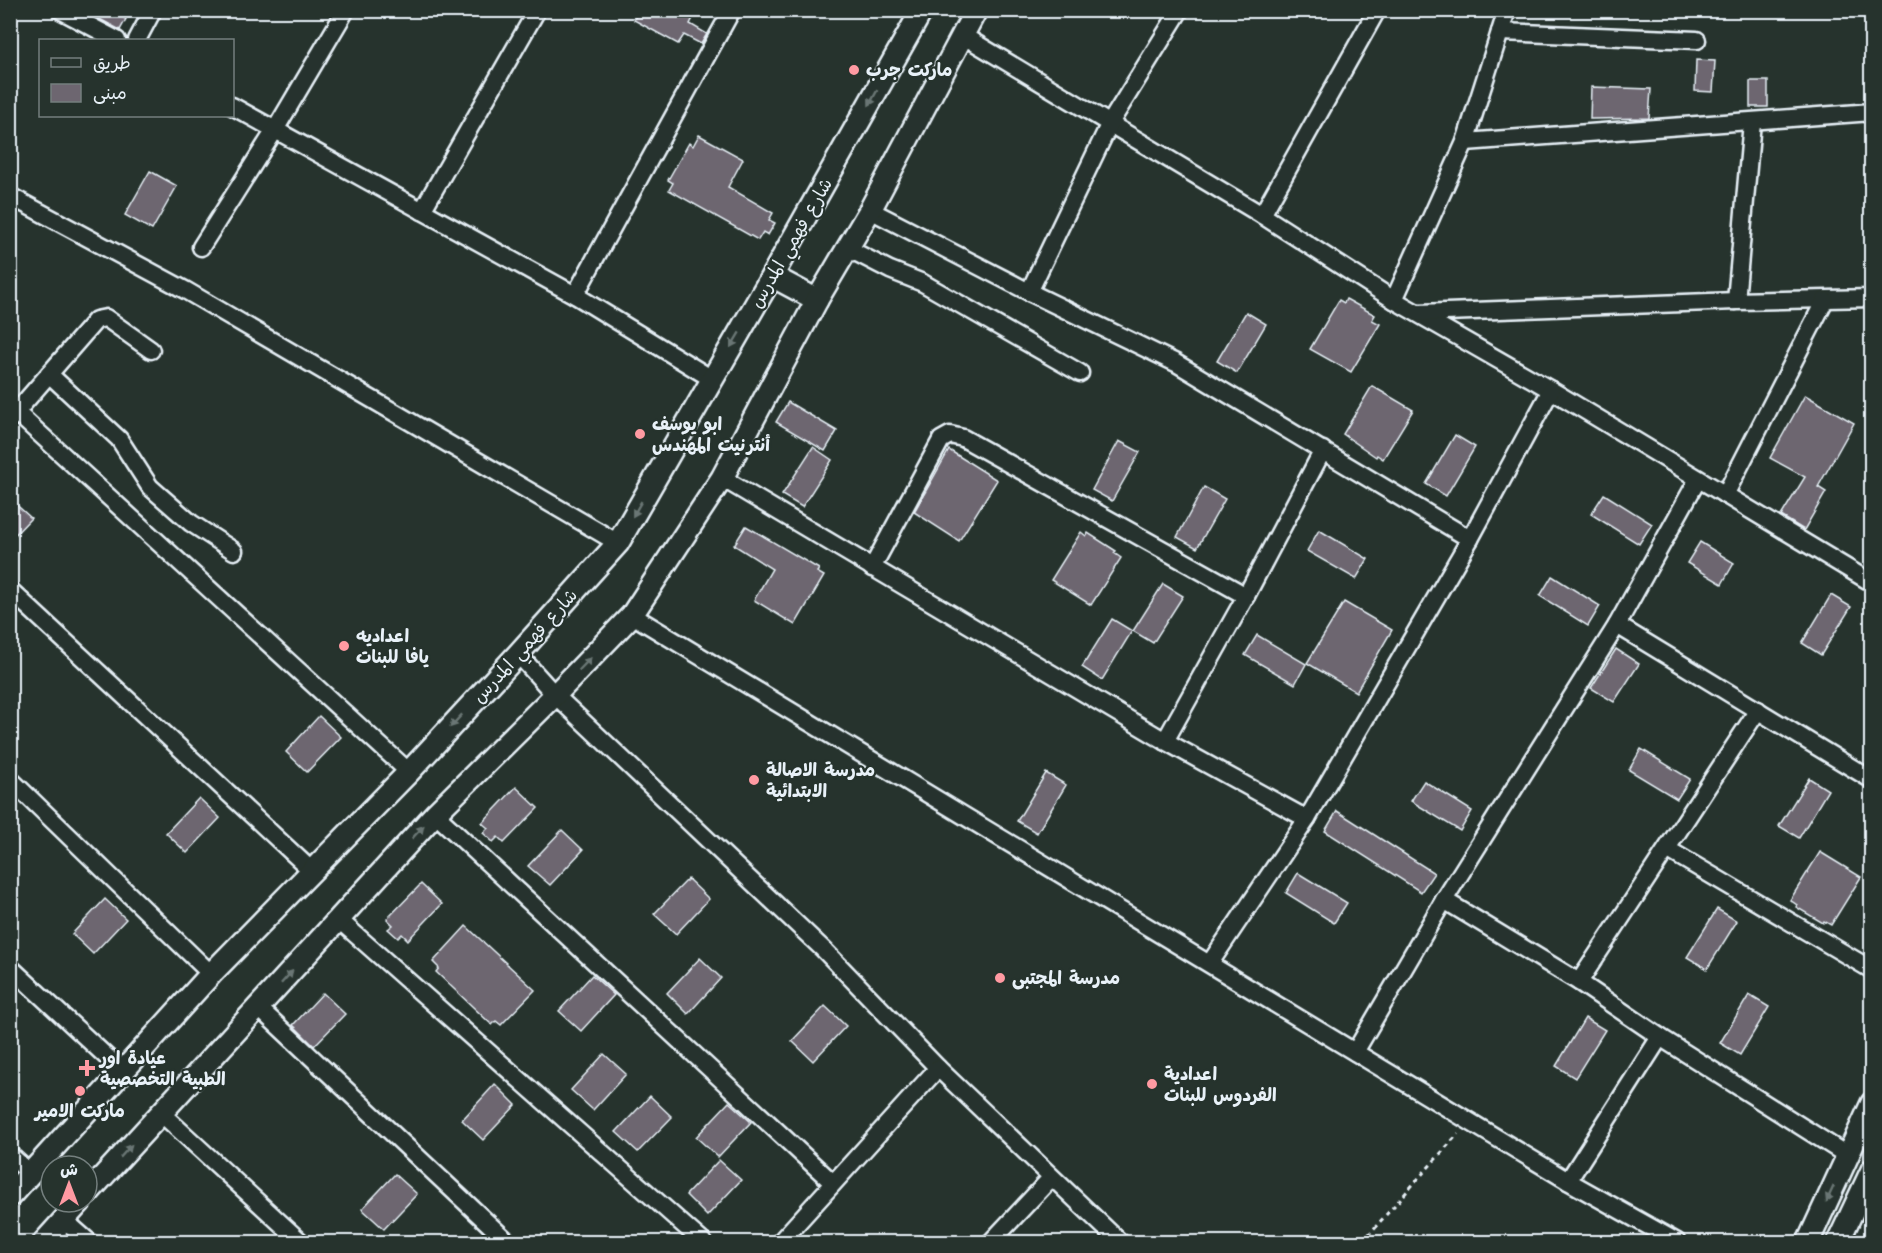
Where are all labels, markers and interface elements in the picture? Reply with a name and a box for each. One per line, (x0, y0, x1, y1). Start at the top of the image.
legend (39, 39, 234, 117)
text: طريق (93, 50, 131, 79)
place label: ماركت جرب (866, 57, 952, 86)
marker: ماركت جرب (847, 63, 861, 77)
text: مبنى (93, 80, 127, 109)
one-way arrow (868, 90, 878, 107)
street label: شارع فهمي المدرس (743, 173, 841, 314)
one-way arrow (729, 332, 740, 348)
place label: ابو يوسف أنترنيت المهندس (652, 411, 770, 461)
marker: ابو يوسف أنترنيت المهندس (633, 427, 647, 441)
one-way arrow (632, 501, 642, 518)
street label: شارع فهمي المدرس (466, 583, 586, 711)
place label: اعداديه يافا للبنات (356, 623, 429, 673)
marker: اعداديه يافا للبنات (337, 639, 351, 653)
one-way arrow (578, 657, 592, 672)
one-way arrow (450, 714, 464, 728)
place label: مدرسة الاصالة الابتدائية (766, 757, 875, 807)
marker: مدرسة الاصالة الابتدائية (747, 773, 761, 787)
one-way arrow (411, 825, 425, 840)
place label: مدرسة المجتبى (1012, 965, 1120, 994)
one-way arrow (280, 969, 293, 984)
marker: مدرسة المجتبى (993, 971, 1007, 985)
place label: عيادة اور الطبية التخصصية (98, 1045, 226, 1095)
marker: عيادة اور الطبية التخصصية (78, 1059, 96, 1077)
place label: اعدادية الفردوس للبنات (1164, 1061, 1277, 1111)
marker: اعدادية الفردوس للبنات (1145, 1077, 1159, 1091)
marker: ماركت الامير (73, 1084, 87, 1098)
place label: ماركت الامير (33, 1098, 125, 1127)
one-way arrow (119, 1144, 132, 1159)
north arrow (39, 1154, 99, 1214)
text: ش (60, 1158, 78, 1183)
one-way arrow (1825, 1186, 1835, 1204)

